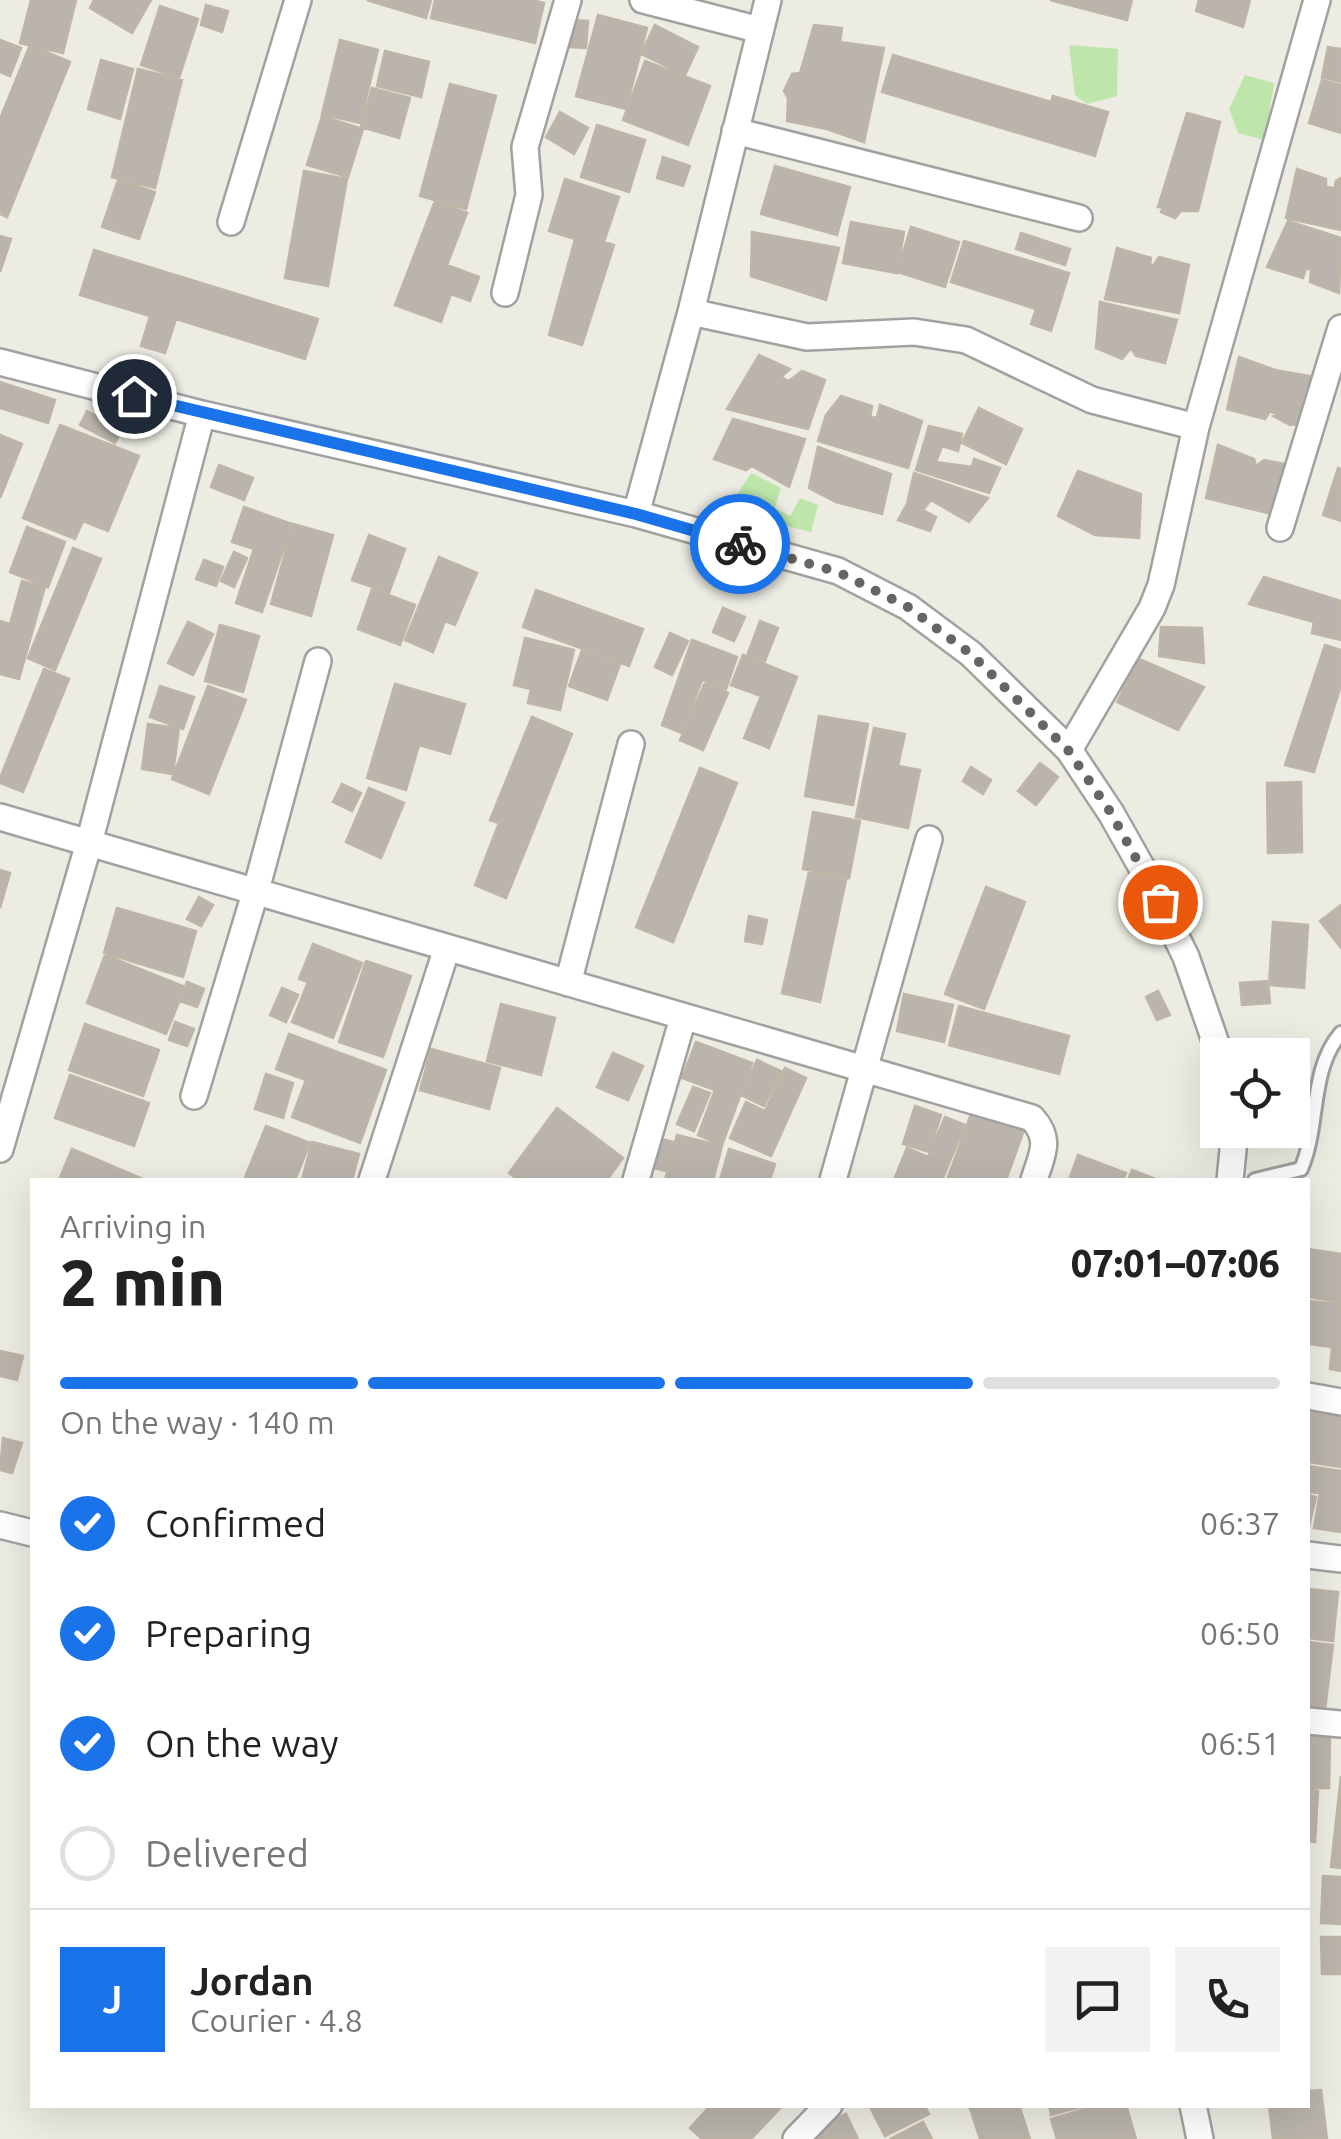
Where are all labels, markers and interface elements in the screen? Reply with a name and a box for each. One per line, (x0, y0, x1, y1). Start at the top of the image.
pin (92, 354, 177, 439)
icon: home (107, 369, 162, 424)
courier (690, 494, 790, 594)
icon: bike (713, 517, 768, 572)
pin (1118, 860, 1203, 945)
icon: bag (1133, 875, 1188, 930)
map controls (1200, 1038, 1310, 1148)
button: locate (1200, 1038, 1310, 1148)
text: Arriving in (60, 1208, 206, 1244)
text: 07:01–07:06 (1071, 1242, 1280, 1284)
text: 2 min (60, 1245, 225, 1318)
text: On the way · 140 m (60, 1404, 335, 1440)
icon: check (60, 1496, 115, 1551)
text: Confirmed (145, 1502, 326, 1544)
text: 06:37 (1200, 1505, 1280, 1541)
icon: check (60, 1606, 115, 1661)
text: Preparing (145, 1612, 312, 1654)
text: 06:50 (1200, 1615, 1280, 1651)
icon: check (60, 1716, 115, 1771)
text: On the way (145, 1722, 338, 1764)
text: 06:51 (1200, 1725, 1280, 1761)
text: Delivered (145, 1832, 309, 1874)
button: chat (1045, 1947, 1150, 2052)
button: phone (1175, 1947, 1280, 2052)
text: Jordan (190, 1960, 314, 2002)
text: J (103, 1978, 122, 2020)
text: Courier · 4.8 (190, 2002, 363, 2038)

